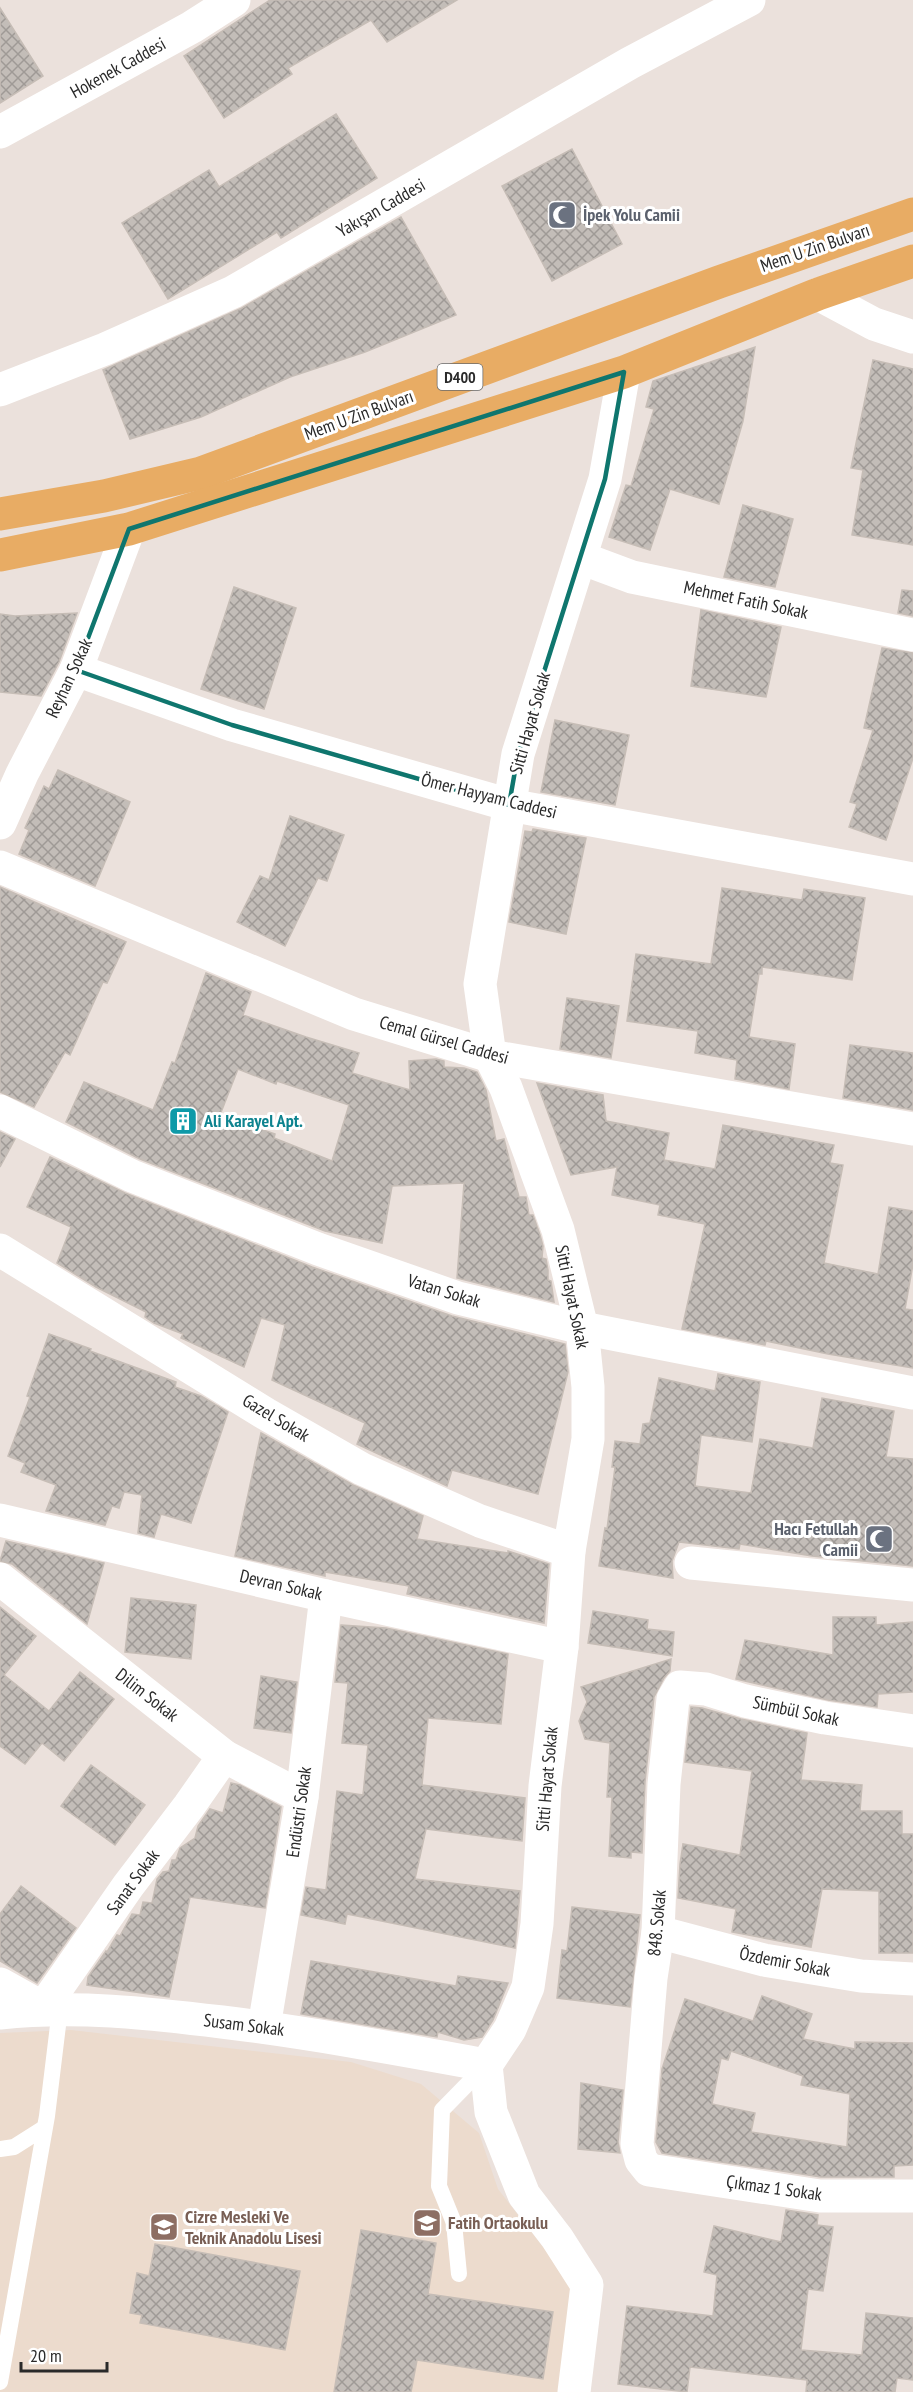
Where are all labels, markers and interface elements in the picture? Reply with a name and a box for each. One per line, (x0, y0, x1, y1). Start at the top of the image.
street label: Hokenek Caddesi (66, 32, 170, 103)
street label: Yakışan Caddesi (332, 173, 429, 242)
mosque icon: İpek Yolu Camii (546, 199, 578, 231)
place label: İpek Yolu Camii (583, 203, 680, 226)
street label: Mem U Zin Bulvarı (757, 218, 873, 277)
road number: D400 (438, 364, 482, 390)
street label: Mem U Zin Bulvarı (301, 384, 417, 445)
street label: Mehmet Fatih Sokak (682, 575, 810, 624)
street label: Reyhan Sokak (40, 634, 97, 721)
street label: Sitti Hayat Sokak (504, 669, 555, 777)
street label: Ömer Hayyam Caddesi (419, 768, 560, 824)
street label: Cemal Gürsel Caddesi (377, 1010, 511, 1069)
building icon: Ali Karayel Apt. (167, 1105, 199, 1137)
place label: Ali Karayel Apt. (203, 1109, 303, 1132)
street label: Sitti Hayat Sokak (550, 1243, 595, 1351)
street label: Vatan Sokak (404, 1268, 484, 1313)
street label: Gazel Sokak (238, 1389, 314, 1447)
place label: Hacı Fetullah Camii (774, 1517, 858, 1561)
mosque icon: Hacı Fetullah Camii (863, 1523, 895, 1555)
street label: Devran Sokak (238, 1564, 325, 1605)
street label: Dilim Sokak (111, 1663, 183, 1726)
street label: Sümbül Sokak (751, 1690, 841, 1731)
street label: Sitti Hayat Sokak (530, 1725, 563, 1832)
street label: Endüstri Sokak (281, 1765, 316, 1859)
street label: Sanat Sokak (101, 1844, 164, 1919)
street label: 848. Sokak (642, 1889, 671, 1957)
street label: Özdemir Sokak (738, 1941, 833, 1982)
street label: Susam Sokak (202, 2008, 286, 2041)
street label: Çıkmaz 1 Sokak (725, 2169, 823, 2206)
place label: Cizre Mesleki Ve Teknik Anadolu Lisesi (185, 2205, 322, 2249)
school or university icon: Fatih Ortaokulu (411, 2207, 443, 2239)
school or university icon: Cizre Mesleki Ve Teknik Anadolu Lisesi (148, 2211, 180, 2243)
place label: Fatih Ortaokulu (448, 2211, 548, 2234)
scale bar (21, 2335, 106, 2373)
text: 20 m (30, 2344, 62, 2367)

